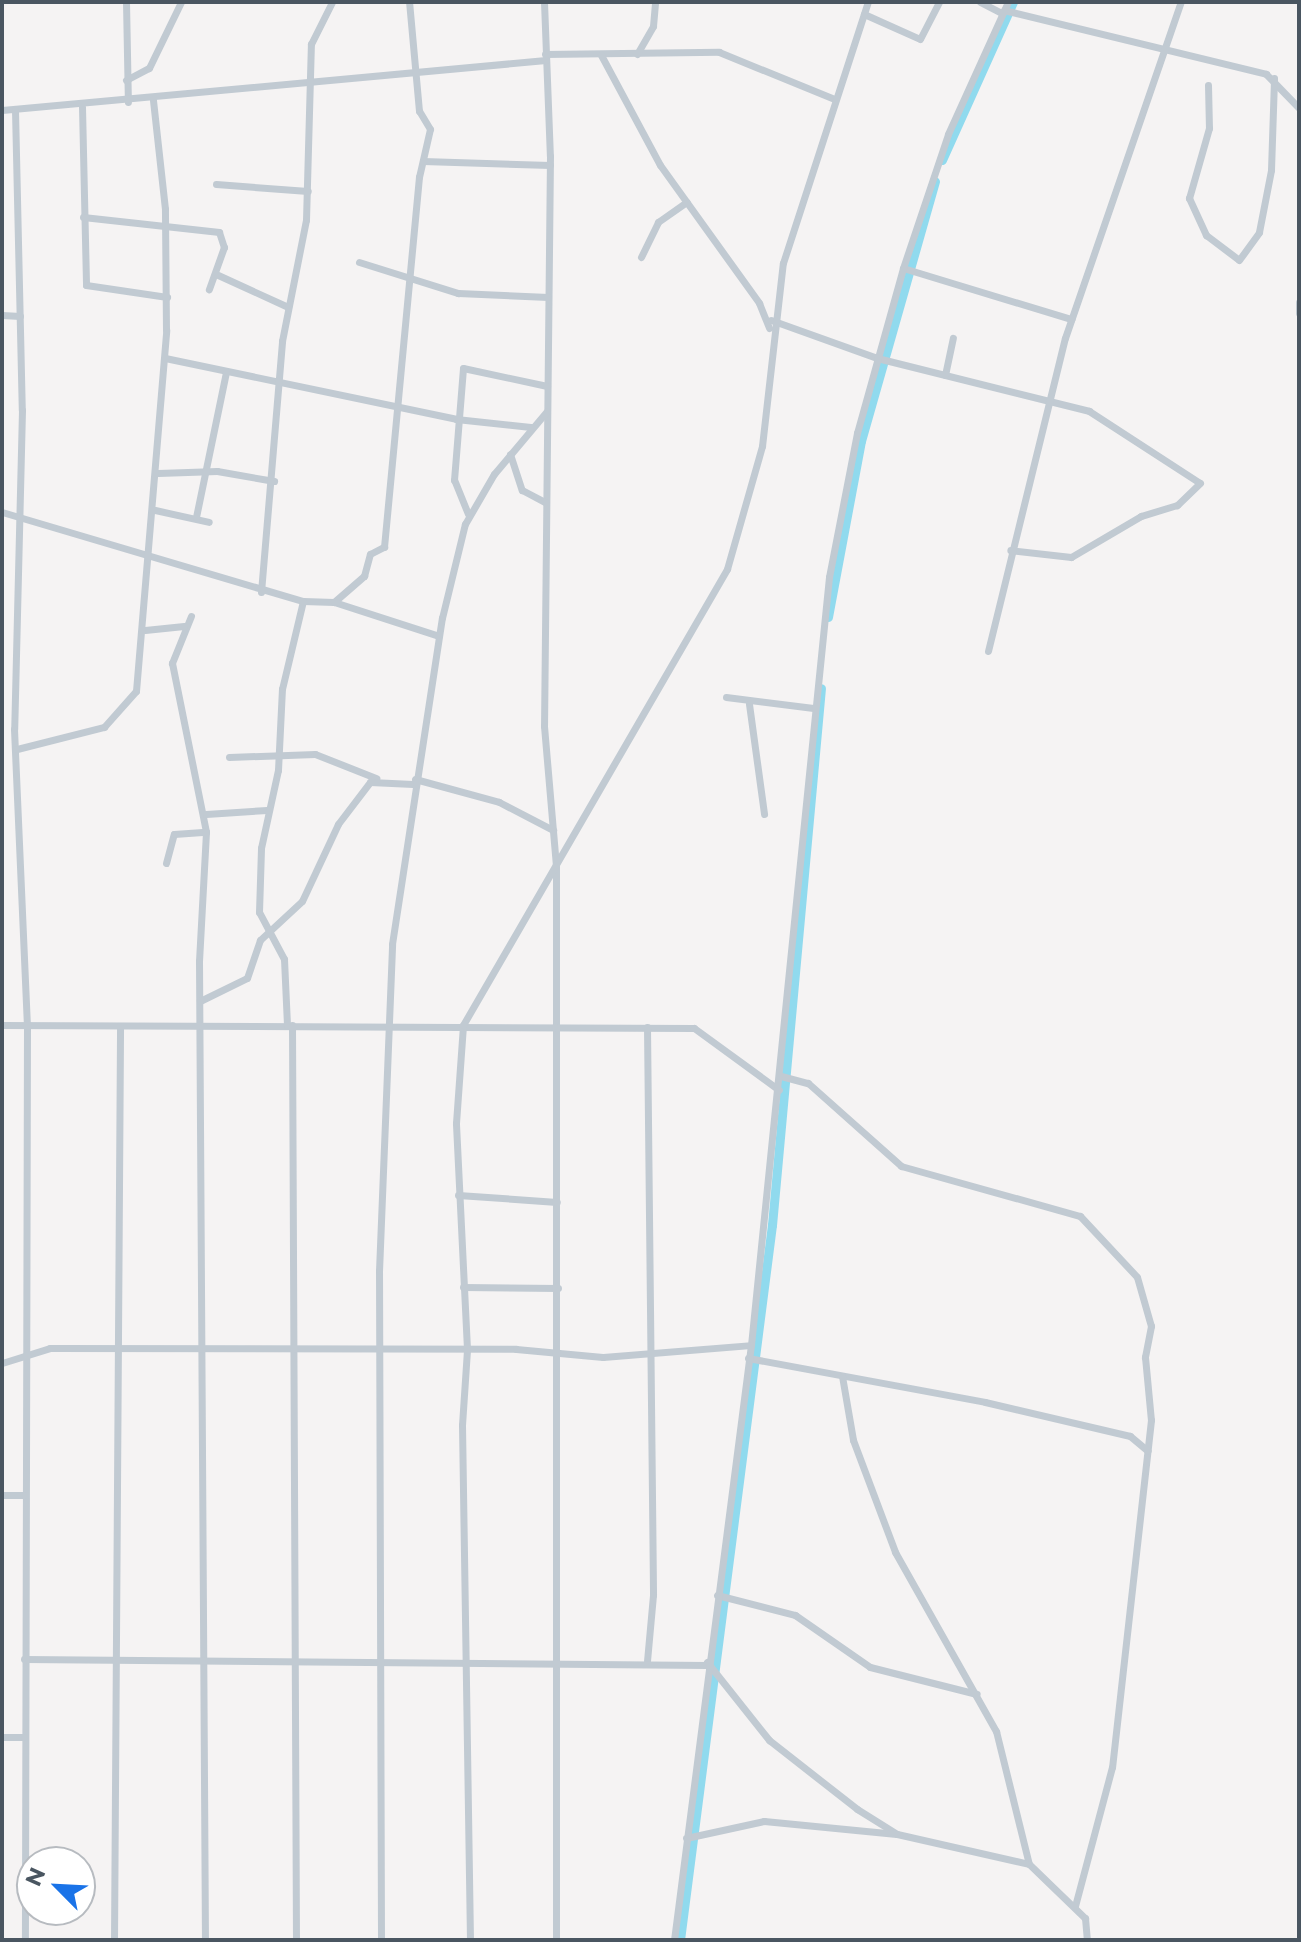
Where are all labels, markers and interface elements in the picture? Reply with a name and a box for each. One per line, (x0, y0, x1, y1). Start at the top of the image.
north arrow (16, 1846, 96, 1926)
text: N (19, 1863, 51, 1890)

